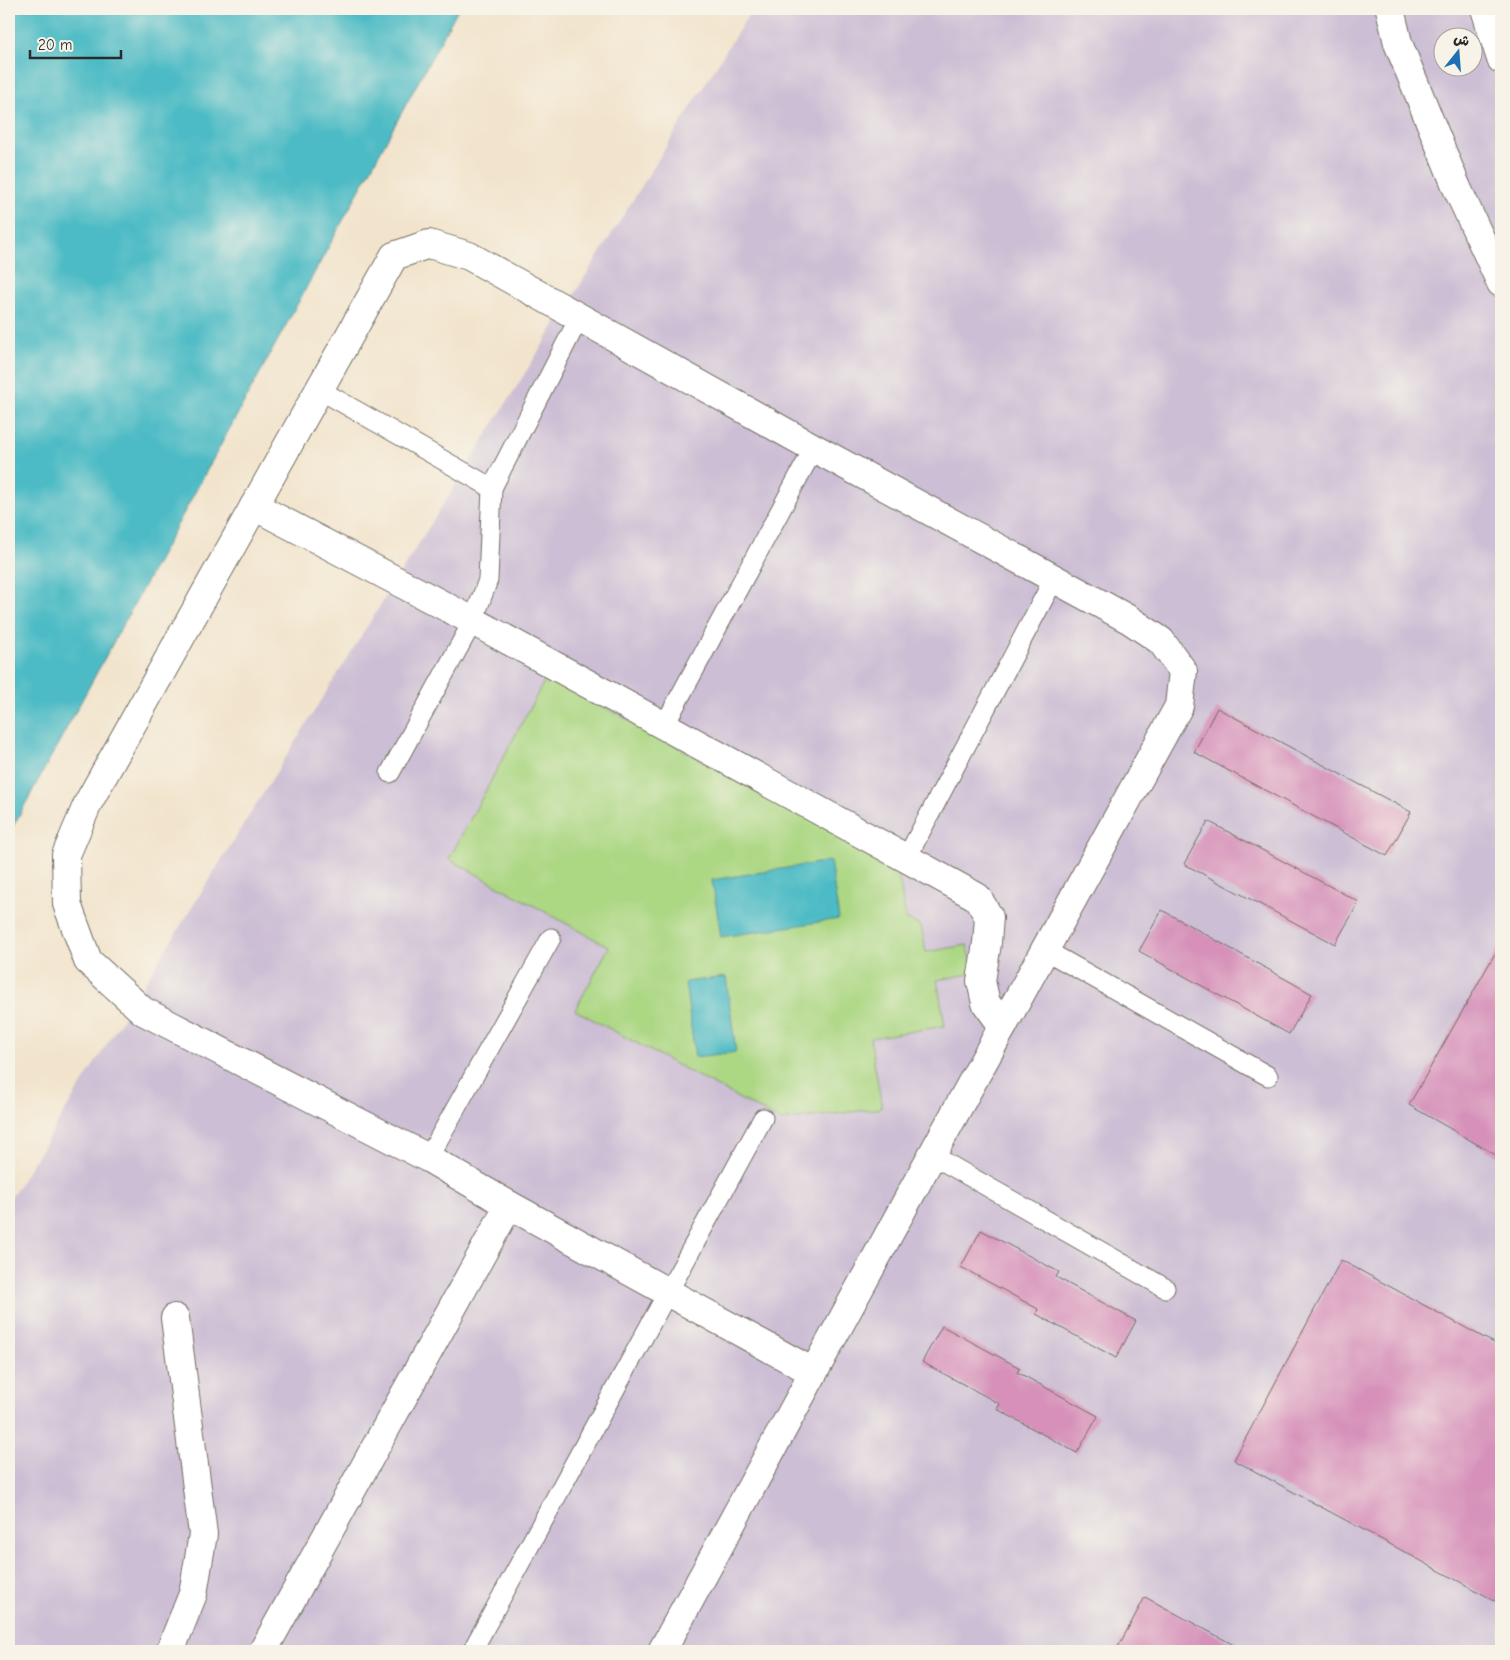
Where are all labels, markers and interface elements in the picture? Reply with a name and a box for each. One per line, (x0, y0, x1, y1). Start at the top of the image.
scale bar (30, 28, 121, 60)
north arrow (1432, 28, 1482, 78)
text: ش (1452, 30, 1472, 50)
text: 20 m (38, 36, 72, 54)

